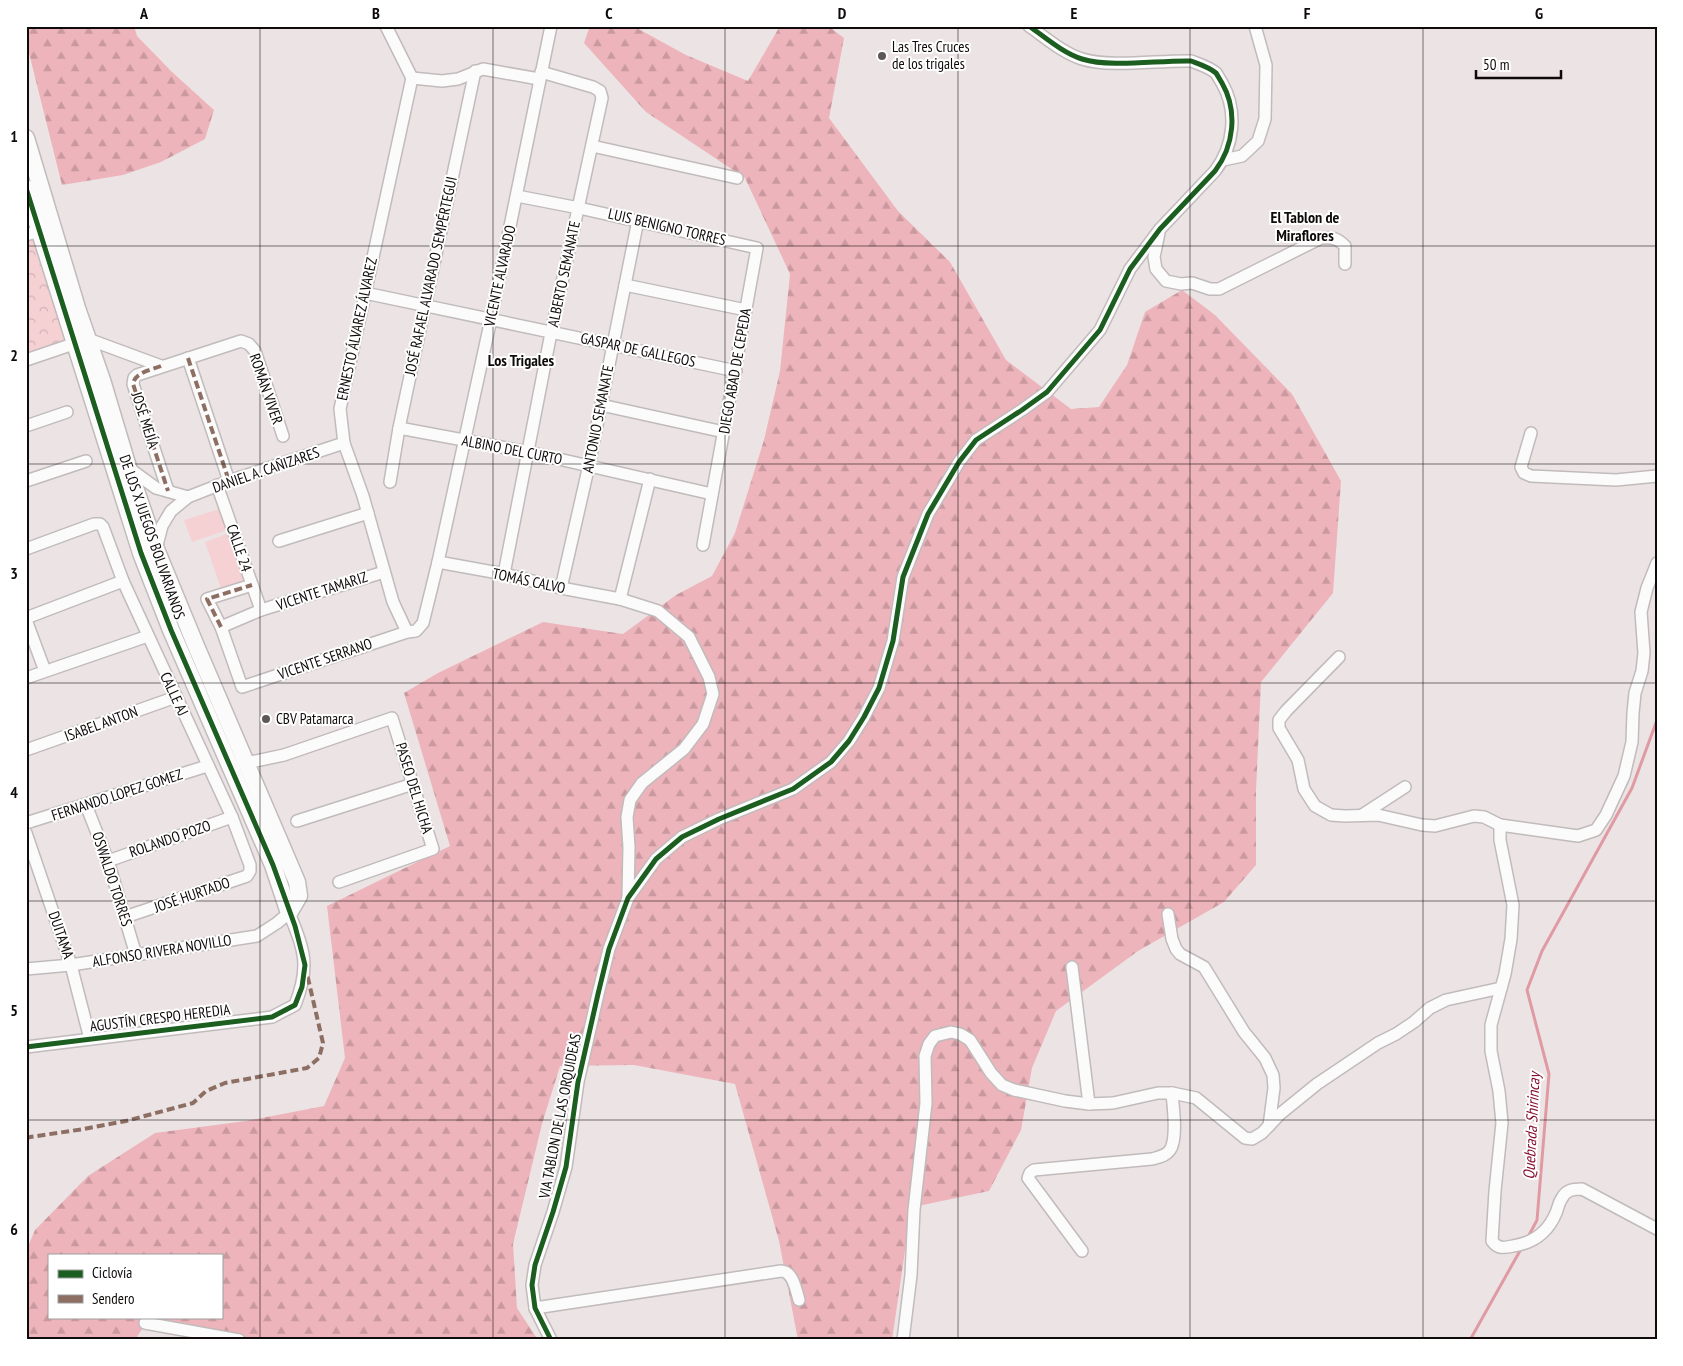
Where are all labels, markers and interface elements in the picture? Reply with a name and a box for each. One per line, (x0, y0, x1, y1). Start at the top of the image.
text: A (139, 3, 149, 23)
text: B (372, 3, 380, 23)
text: C (605, 3, 613, 23)
text: D (838, 3, 847, 23)
text: E (1071, 3, 1078, 23)
text: F (1304, 3, 1311, 23)
text: G (1535, 3, 1543, 23)
place label: Las Tres Cruces de los trigales (892, 37, 970, 73)
scale bar (1476, 48, 1560, 80)
marker: Las Tres Cruces de los trigales (876, 50, 888, 62)
text: 50 m (1483, 55, 1509, 74)
text: 1 (10, 126, 18, 146)
street label: JOSÉ RAFAEL ALVARADO SEMPÉRTEGUI (400, 175, 461, 378)
street label: LUIS BENIGNO TORRES (606, 204, 728, 249)
district label: El Tablon de Miraflores (1271, 207, 1340, 245)
street label: ALBERTO SEMANATE (543, 219, 584, 329)
street label: VICENTE ALVARADO (479, 223, 520, 329)
street label: ERNESTO ÁLVAREZ ÁLVAREZ (332, 255, 381, 402)
street label: DIEGO ABAD DE CEPEDA (714, 306, 755, 435)
street label: GASPAR DE GALLEGOS (579, 328, 697, 371)
text: 2 (10, 345, 18, 365)
district label: Los Trigales (488, 350, 555, 370)
street label: ROMÁN VIVER (246, 351, 287, 427)
street label: ANTONIO SEMANATE (578, 363, 617, 474)
street label: JOSÉ MEJÍA (127, 388, 164, 451)
street label: ALBINO DEL CURTO (460, 430, 564, 469)
street label: DANIEL A. CAÑIZARES (210, 442, 322, 497)
street label: DE LOS X JUEGOS BOLIVARIANOS (115, 452, 190, 622)
street label: CALLE 24 (222, 522, 257, 574)
text: 3 (10, 563, 18, 583)
street label: TOMÁS CALVO (491, 564, 567, 597)
street label: VICENTE TAMARIZ (273, 567, 370, 614)
street label: VICENTE SERRANO (274, 634, 374, 684)
street label: CALLE AJ (156, 669, 193, 719)
street label: ISABEL ANTON (62, 702, 140, 746)
place label: CBV Patamarca (276, 709, 353, 728)
marker: CBV Patamarca (260, 713, 272, 725)
street label: PASEO DEL HICHA (392, 740, 438, 836)
street label: FERNANDO LOPEZ GOMEZ (49, 764, 185, 825)
text: 4 (10, 782, 18, 802)
street label: ROLANDO POZO (127, 816, 213, 861)
street label: OSWALDO TORRES (88, 829, 137, 928)
street label: JOSÉ HURTADO (150, 873, 232, 917)
street label: DUITAMA (45, 909, 79, 962)
street label: ALFONSO RIVERA NOVILLO (91, 930, 233, 971)
street label: AGUSTÍN CRESPO HEREDIA (89, 999, 232, 1036)
text: 5 (10, 1000, 18, 1020)
street label: VIA TABLON DE LAS ORQUIDEAS (534, 1032, 585, 1201)
water label: Quebrada Shirincay (1518, 1070, 1544, 1180)
text: 6 (10, 1219, 18, 1239)
legend (48, 1254, 222, 1318)
text: Ciclovía (92, 1263, 132, 1282)
text: Sendero (92, 1289, 134, 1308)

